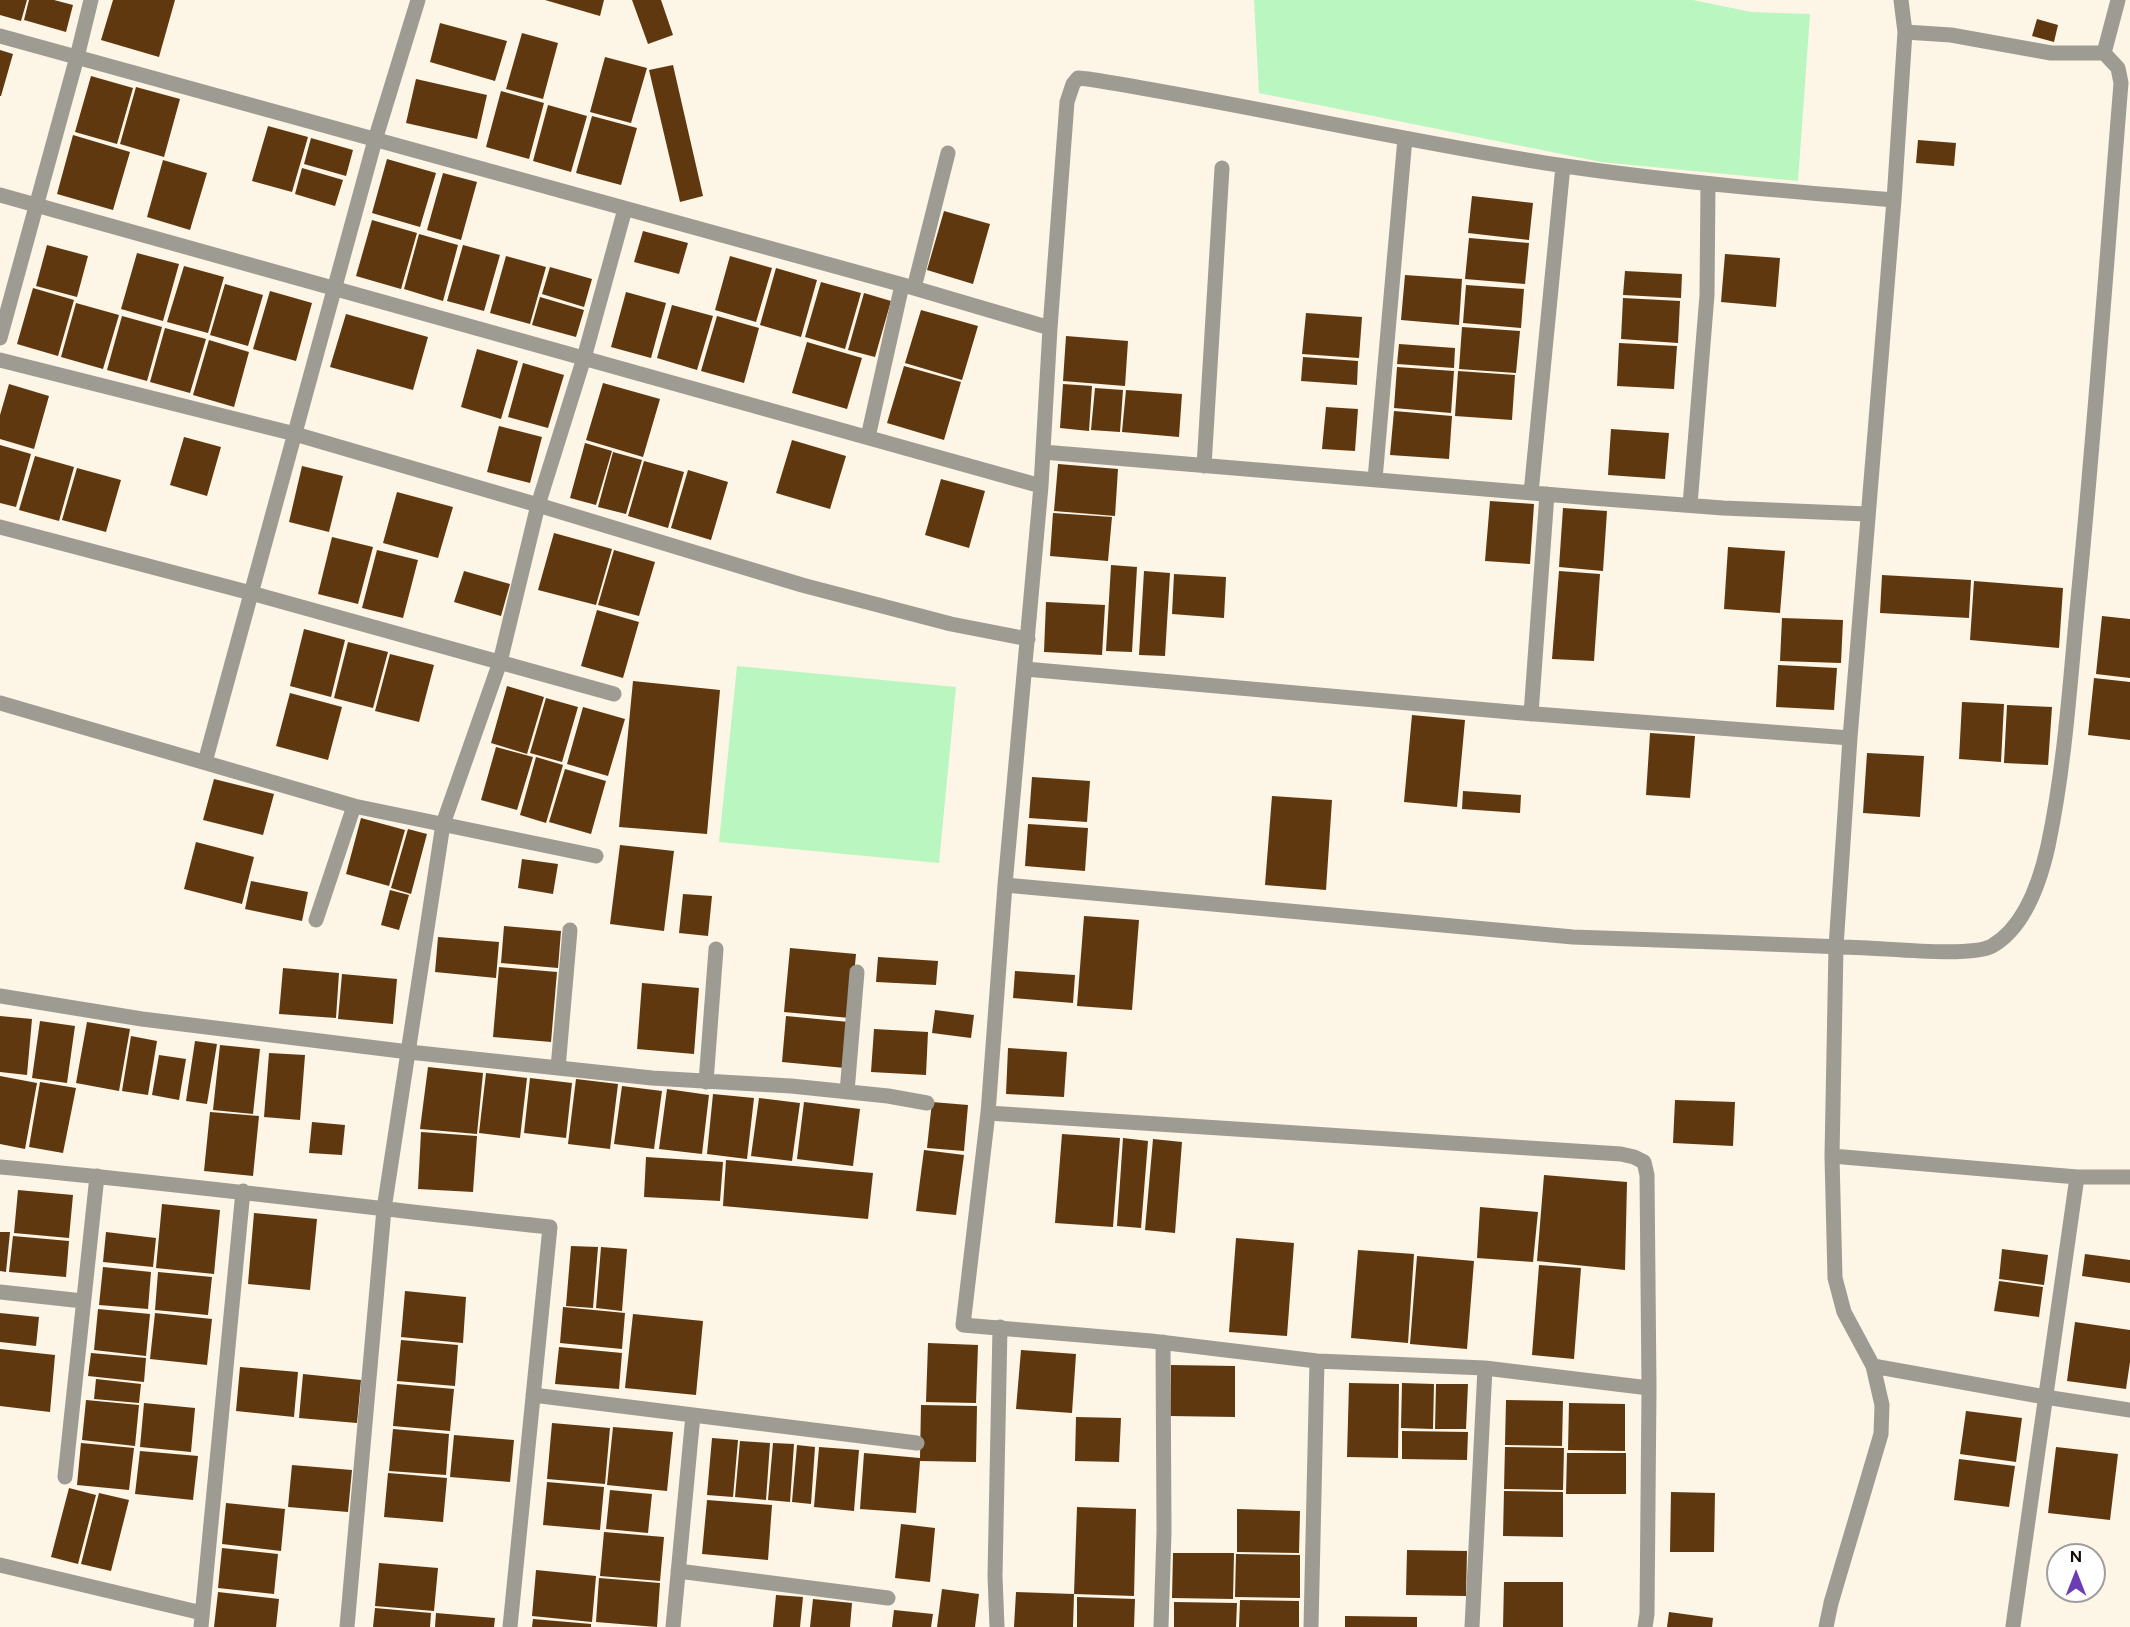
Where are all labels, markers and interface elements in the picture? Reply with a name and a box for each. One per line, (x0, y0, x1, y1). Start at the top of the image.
north arrow (2046, 1543, 2106, 1603)
text: N (2070, 1547, 2082, 1566)

